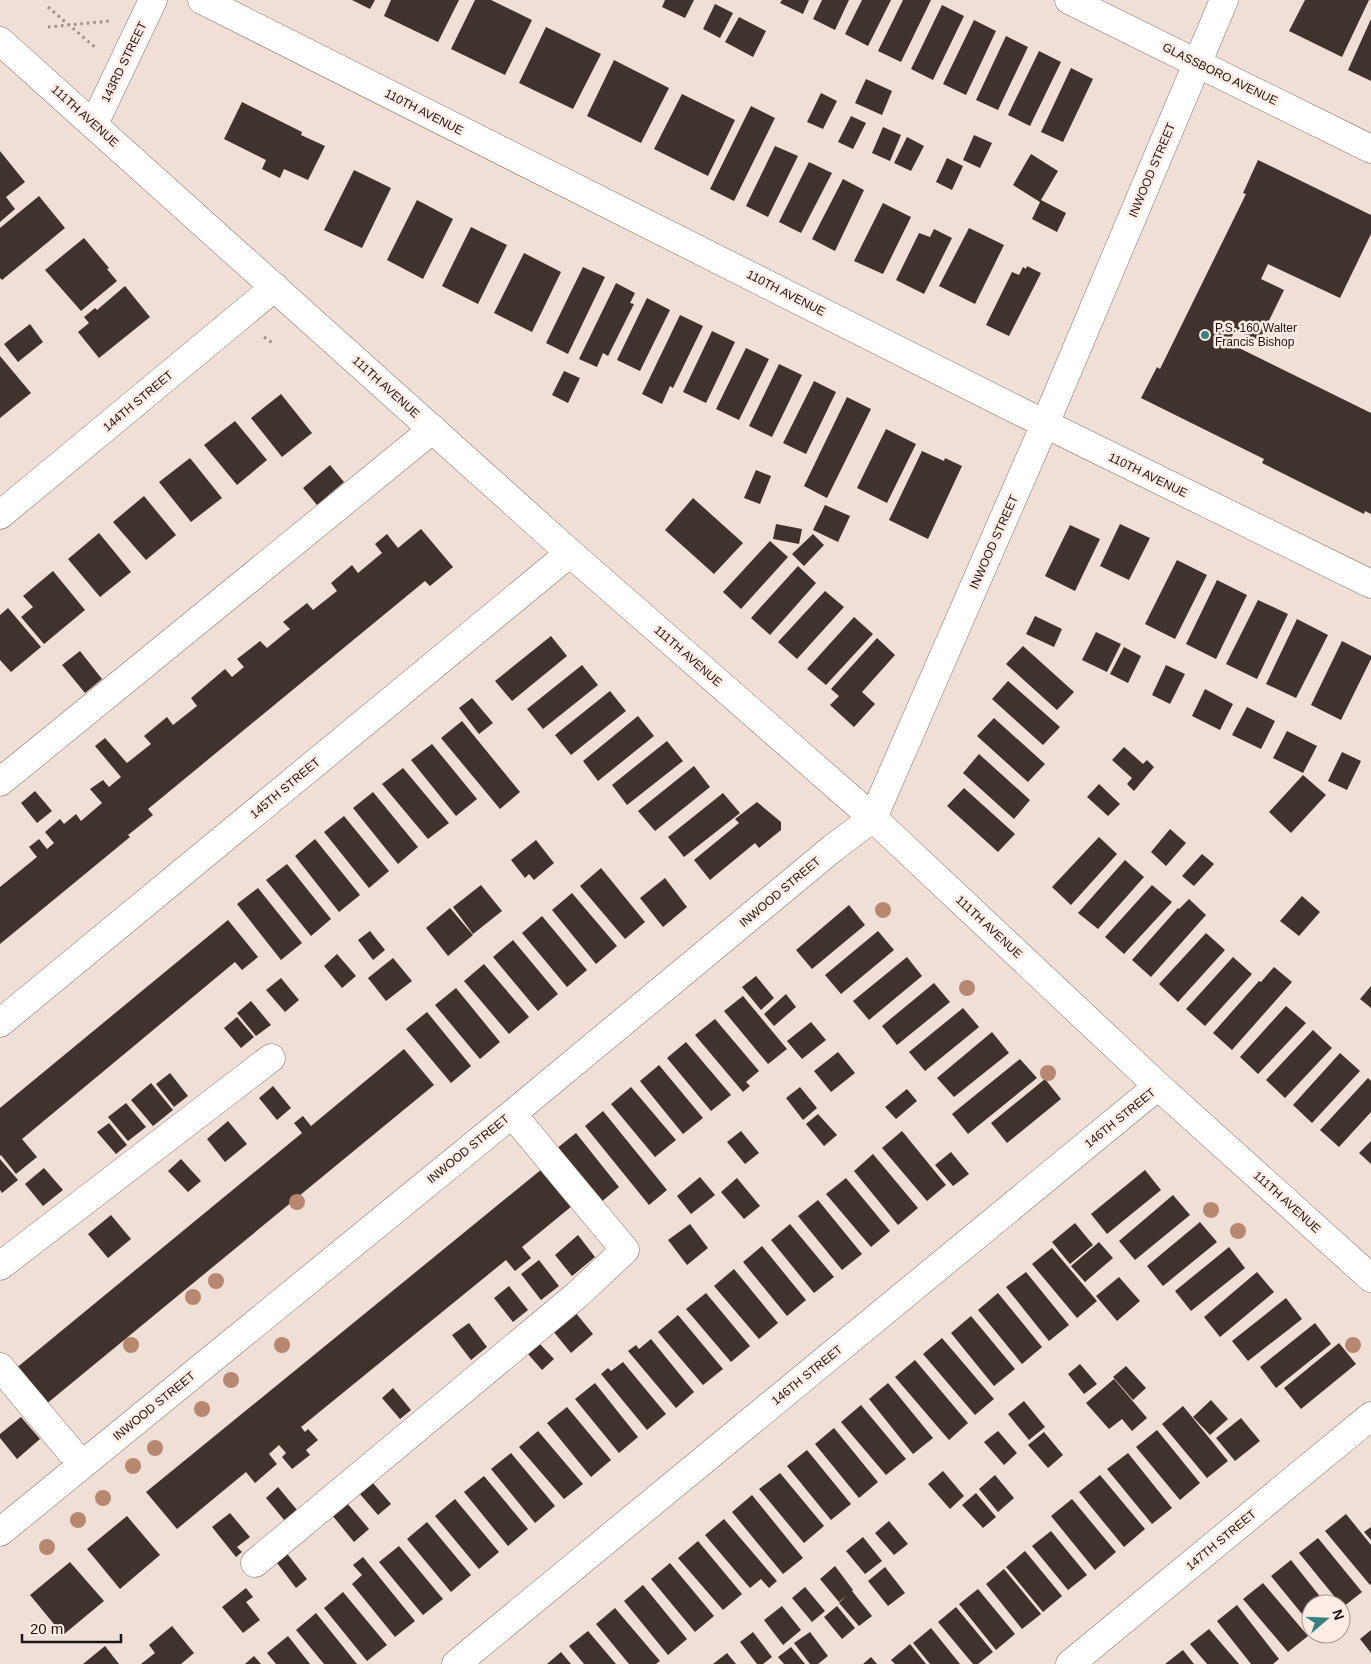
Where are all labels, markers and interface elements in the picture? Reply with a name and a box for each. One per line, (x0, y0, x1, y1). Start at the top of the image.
street label: 143RD STREET (98, 19, 150, 105)
street label: GLASSBORO AVENUE (1160, 40, 1280, 108)
street label: 111TH AVENUE (49, 82, 121, 150)
street label: 110TH AVENUE (382, 86, 466, 138)
street label: INWOOD STREET (1126, 120, 1178, 219)
street label: 110TH AVENUE (744, 267, 828, 319)
place label: P.S. 160 Walter Francis Bishop (1215, 321, 1297, 349)
marker: P.S. 160 Walter Francis Bishop (1199, 329, 1211, 341)
street label: 111TH AVENUE (350, 353, 422, 421)
street label: 144TH STREET (100, 367, 176, 434)
street label: 110TH AVENUE (1106, 450, 1190, 500)
street label: INWOOD STREET (967, 492, 1021, 591)
street label: 111TH AVENUE (651, 623, 725, 689)
street label: 145TH STREET (247, 754, 323, 821)
street label: INWOOD STREET (737, 854, 824, 930)
street label: 111TH AVENUE (953, 893, 1025, 961)
street label: 146TH STREET (1082, 1085, 1159, 1151)
street label: INWOOD STREET (424, 1111, 512, 1186)
street label: 111TH AVENUE (1251, 1168, 1323, 1236)
street label: 146TH STREET (769, 1342, 846, 1408)
street label: INWOOD STREET (110, 1368, 198, 1443)
street label: 147TH STREET (1183, 1506, 1259, 1573)
north arrow (1301, 1594, 1351, 1644)
text: N (1329, 1607, 1348, 1622)
scale bar (22, 1612, 121, 1644)
text: 20 m (30, 1620, 63, 1637)

